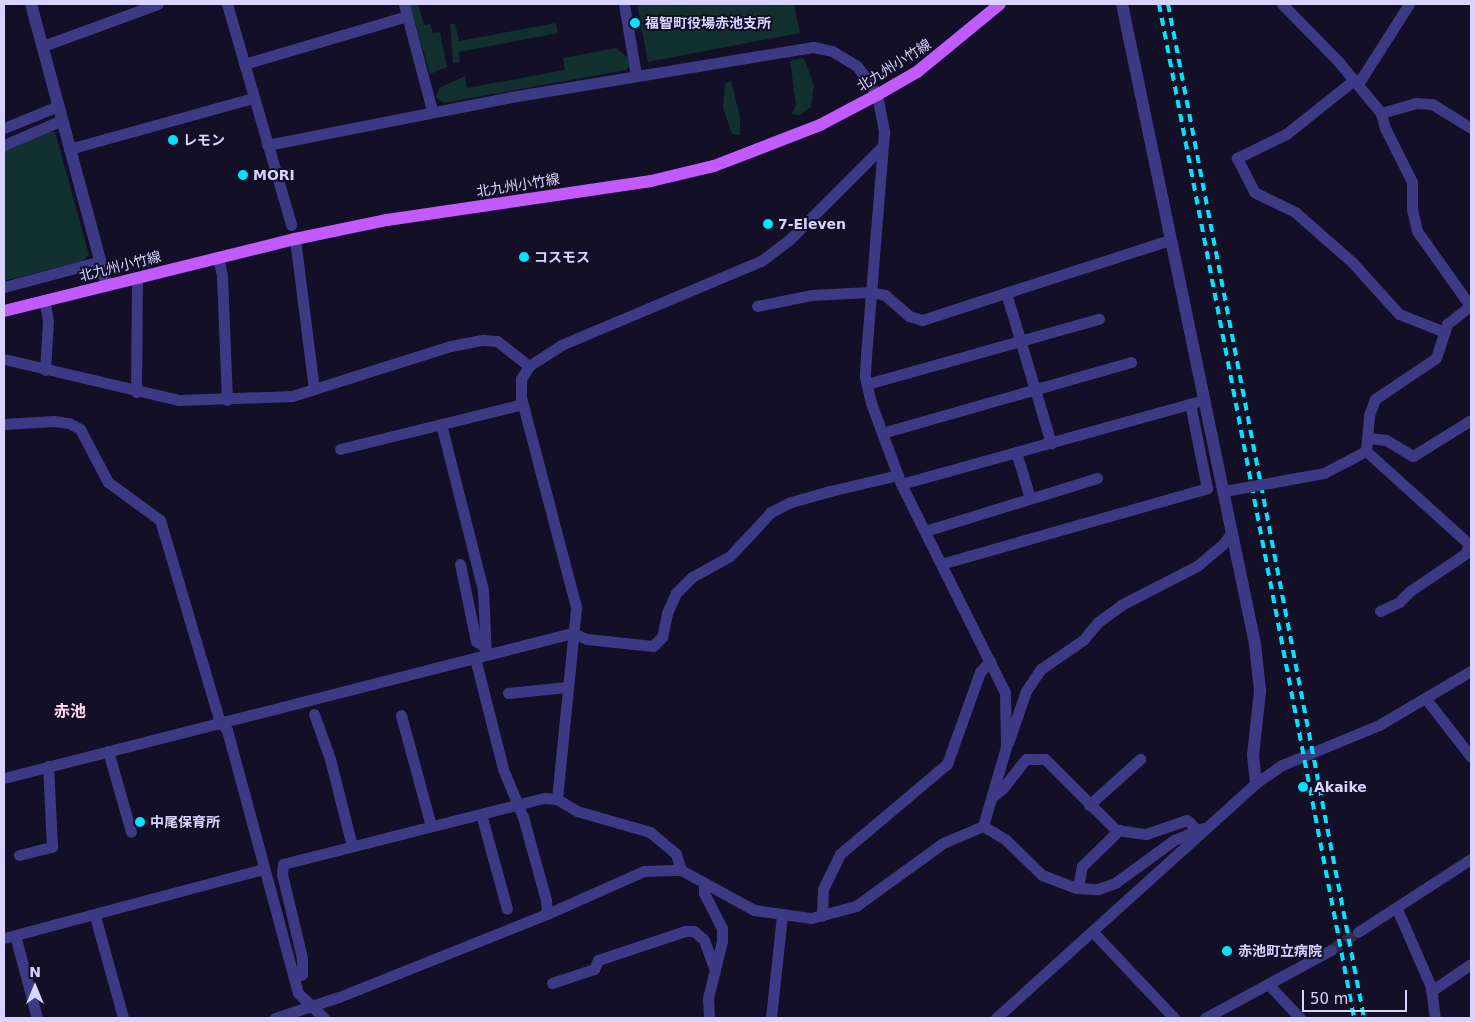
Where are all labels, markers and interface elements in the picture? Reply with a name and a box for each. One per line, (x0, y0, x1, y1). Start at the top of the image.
place label: 福智町役場赤池支所 (645, 15, 771, 31)
marker: 福智町役場赤池支所 (629, 17, 641, 29)
street label: 北九州小竹線 (854, 36, 934, 94)
place label: レモン (183, 132, 225, 148)
marker: レモン (167, 134, 179, 146)
place label: MORI (253, 167, 295, 183)
marker: MORI (237, 169, 249, 181)
street label: 北九州小竹線 (475, 170, 561, 200)
place label: 7-Eleven (778, 216, 846, 232)
marker: 7-Eleven (762, 218, 774, 230)
street label: 北九州小竹線 (77, 248, 163, 284)
place label: コスモス (534, 249, 590, 265)
marker: コスモス (518, 251, 530, 263)
district label: 赤池 (54, 702, 86, 722)
place label: Akaike (1314, 779, 1367, 795)
marker: Akaike (1296, 780, 1310, 794)
place label: 中尾保育所 (150, 814, 220, 830)
marker: 中尾保育所 (134, 816, 146, 828)
place label: 赤池町立病院 (1238, 943, 1322, 959)
marker: 赤池町立病院 (1220, 944, 1234, 958)
north arrow (10, 962, 60, 1012)
text: N (29, 964, 41, 980)
scale bar (1305, 980, 1410, 1012)
text: 50 m (1310, 990, 1348, 1008)

